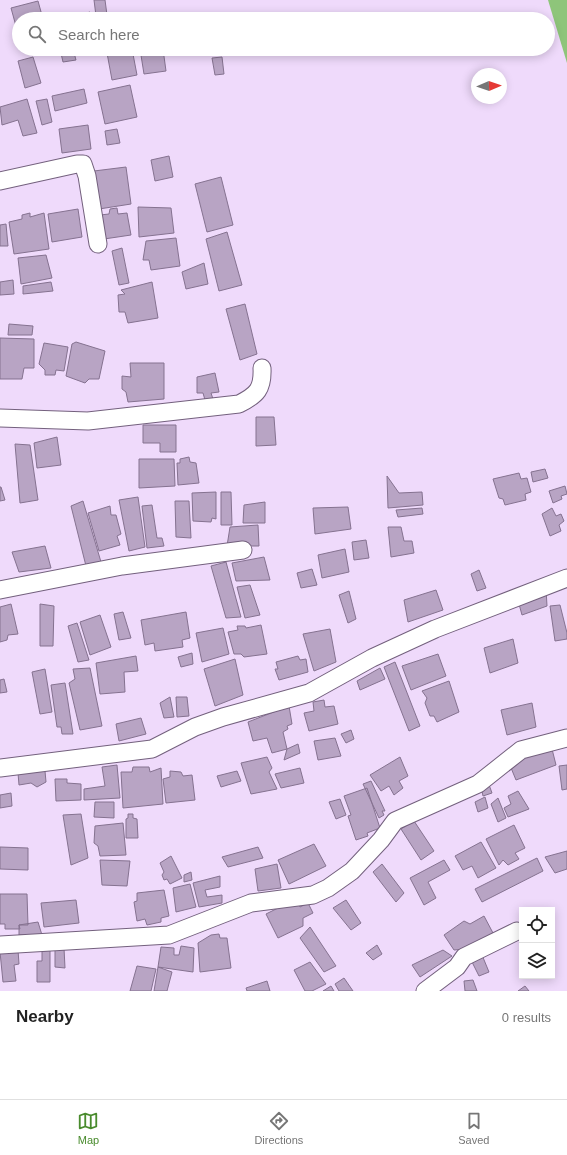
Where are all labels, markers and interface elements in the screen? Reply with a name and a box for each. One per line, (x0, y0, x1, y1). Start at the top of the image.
search box (12, 12, 555, 56)
icon: search (26, 23, 48, 45)
text: Search here (58, 26, 140, 43)
north arrow (471, 68, 507, 104)
map controls (519, 907, 555, 979)
button: locate (519, 907, 555, 943)
button: layers (519, 943, 555, 979)
text: Nearby (16, 1007, 74, 1026)
text: 0 results (502, 1010, 551, 1025)
tab: Map (77, 1110, 99, 1146)
tab: Directions (254, 1110, 303, 1146)
tab: Saved (458, 1110, 489, 1146)

